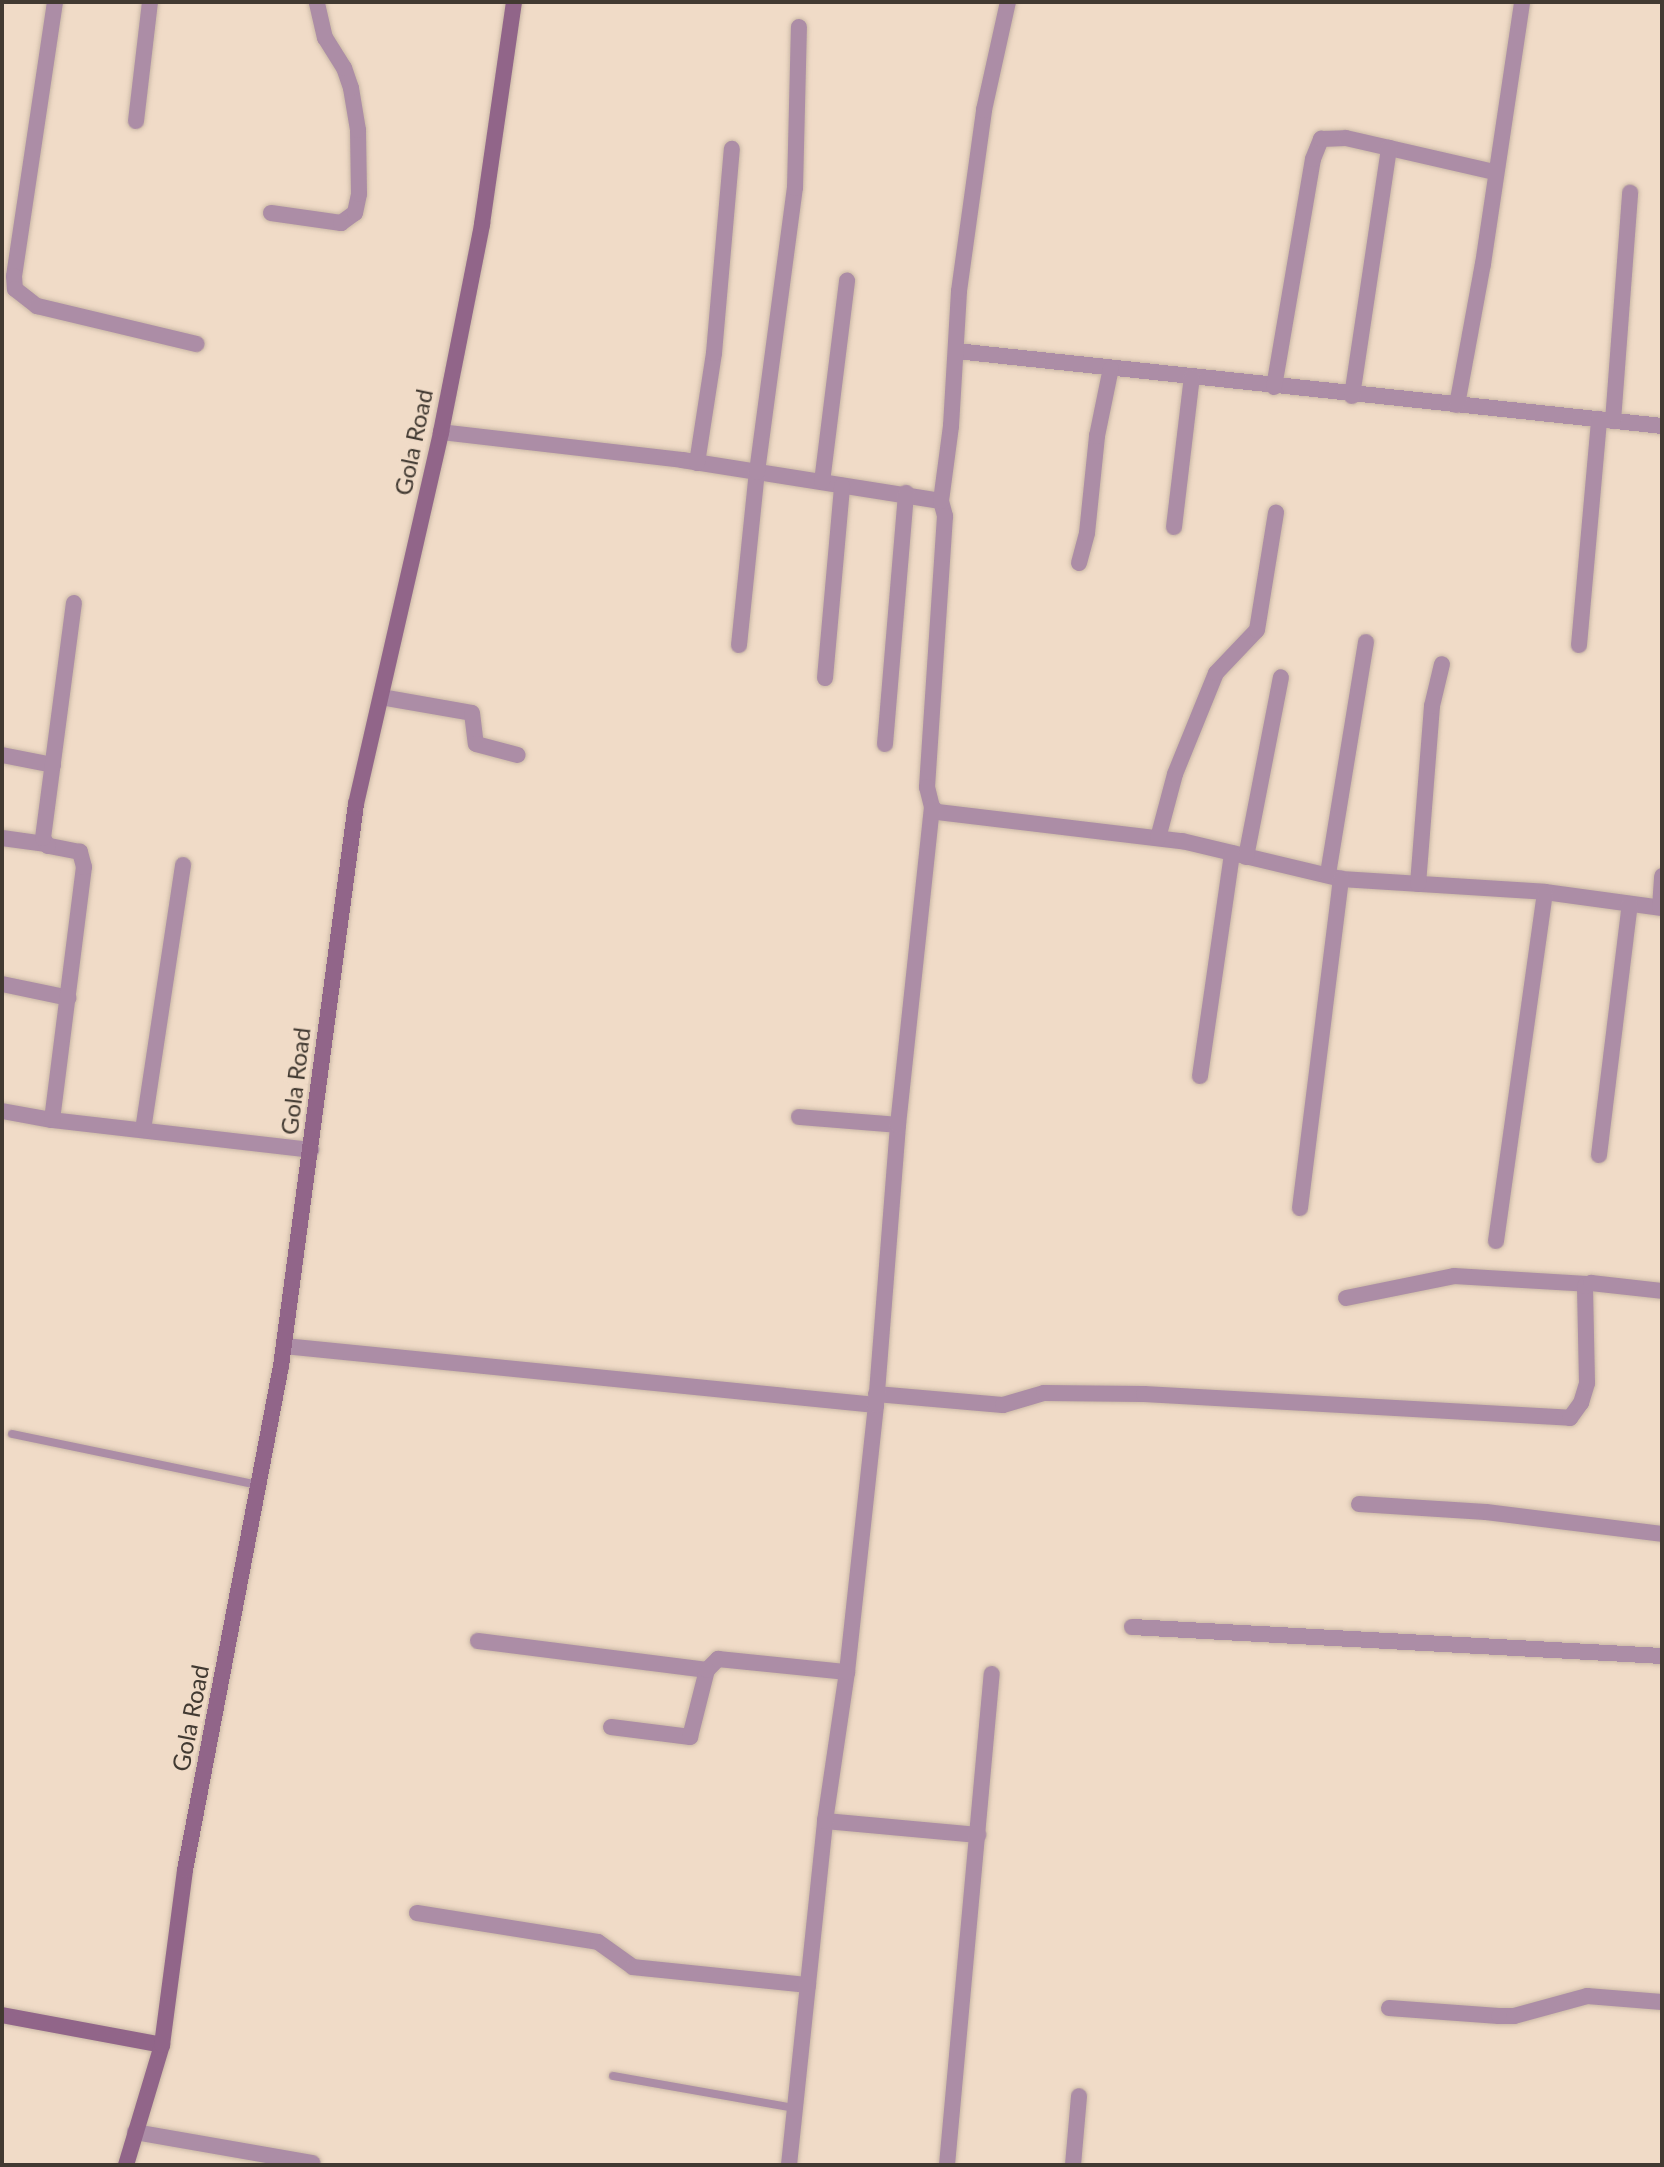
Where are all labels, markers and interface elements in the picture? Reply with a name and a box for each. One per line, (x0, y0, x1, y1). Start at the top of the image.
street label: Gola Road (388, 386, 438, 498)
street label: Gola Road (274, 1026, 316, 1136)
street label: Gola Road (166, 1662, 214, 1774)

